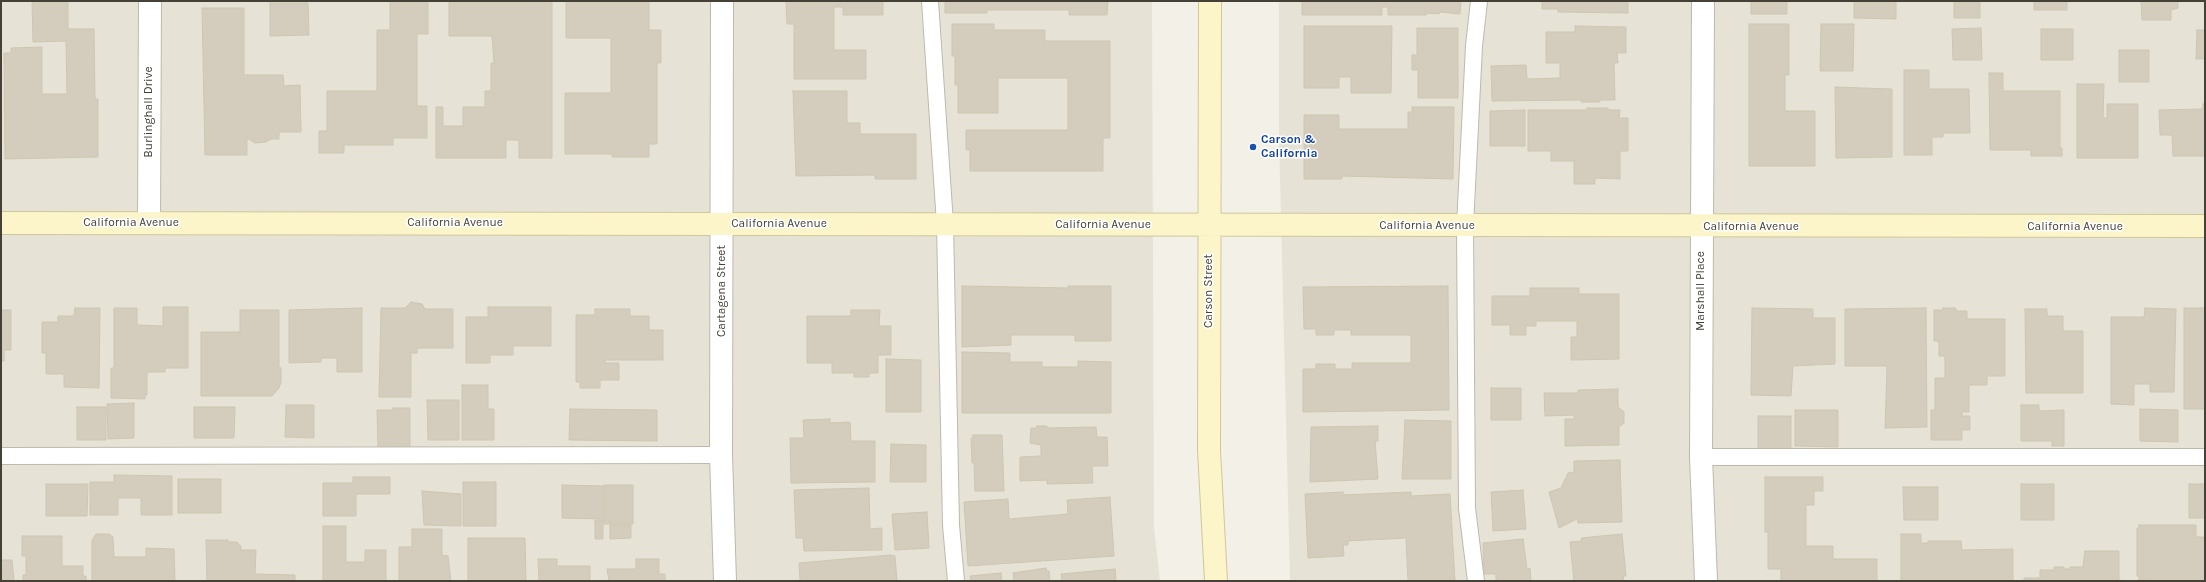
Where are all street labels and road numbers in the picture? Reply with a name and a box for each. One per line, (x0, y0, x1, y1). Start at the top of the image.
street label: Burlinghall Drive (142, 66, 156, 158)
street label: California Avenue (83, 216, 179, 230)
street label: California Avenue (407, 216, 503, 230)
street label: California Avenue (731, 217, 827, 231)
street label: California Avenue (1055, 218, 1151, 232)
street label: California Avenue (1379, 219, 1475, 233)
street label: California Avenue (1703, 220, 1799, 234)
street label: California Avenue (2027, 220, 2123, 234)
street label: Cartagena Street (715, 245, 729, 337)
street label: Marshall Place (1694, 251, 1708, 331)
street label: Carson Street (1202, 254, 1216, 328)

